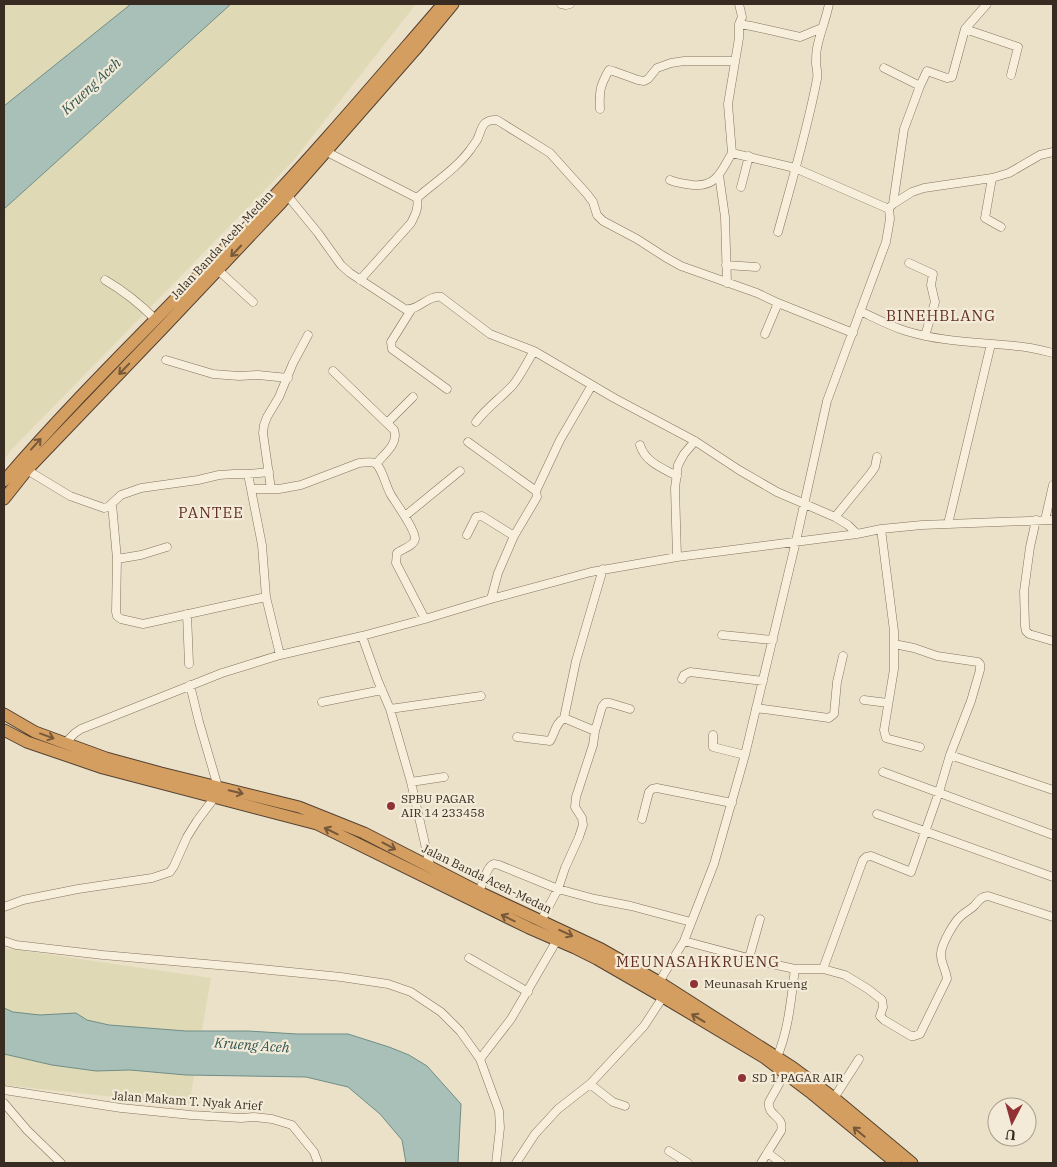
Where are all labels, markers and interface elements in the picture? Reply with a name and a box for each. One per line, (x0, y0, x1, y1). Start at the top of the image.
water label: Krueng Aceh (57, 54, 125, 119)
street label: Jalan Banda Aceh-Medan (167, 187, 276, 302)
one-way arrow (230, 244, 242, 257)
district label: BINEHBLANG (886, 306, 996, 325)
one-way arrow (118, 362, 130, 375)
one-way arrow (30, 438, 42, 451)
district label: PANTEE (178, 503, 244, 522)
one-way arrow (39, 732, 54, 741)
one-way arrow (228, 787, 244, 797)
place label: SPBU PAGAR AIR 14 233458 (401, 791, 485, 820)
marker: SPBU PAGAR AIR 14 233458 (385, 800, 397, 812)
one-way arrow (324, 825, 339, 835)
street label: Jalan Banda Aceh-Medan (420, 840, 555, 917)
one-way arrow (381, 842, 396, 851)
one-way arrow (501, 912, 516, 922)
one-way arrow (558, 928, 573, 938)
district label: MEUNASAHKRUENG (616, 952, 780, 971)
place label: Meunasah Krueng (704, 976, 808, 991)
marker: Meunasah Krueng (688, 978, 700, 990)
one-way arrow (691, 1013, 705, 1023)
water label: Krueng Aceh (213, 1033, 291, 1057)
place label: SD 1 PAGAR AIR (752, 1070, 843, 1085)
marker: SD 1 PAGAR AIR (736, 1072, 748, 1084)
street label: Jalan Makam T. Nyak Arief (112, 1088, 263, 1113)
north arrow (987, 1097, 1037, 1147)
text: U (1004, 1125, 1017, 1144)
one-way arrow (852, 1126, 865, 1138)

